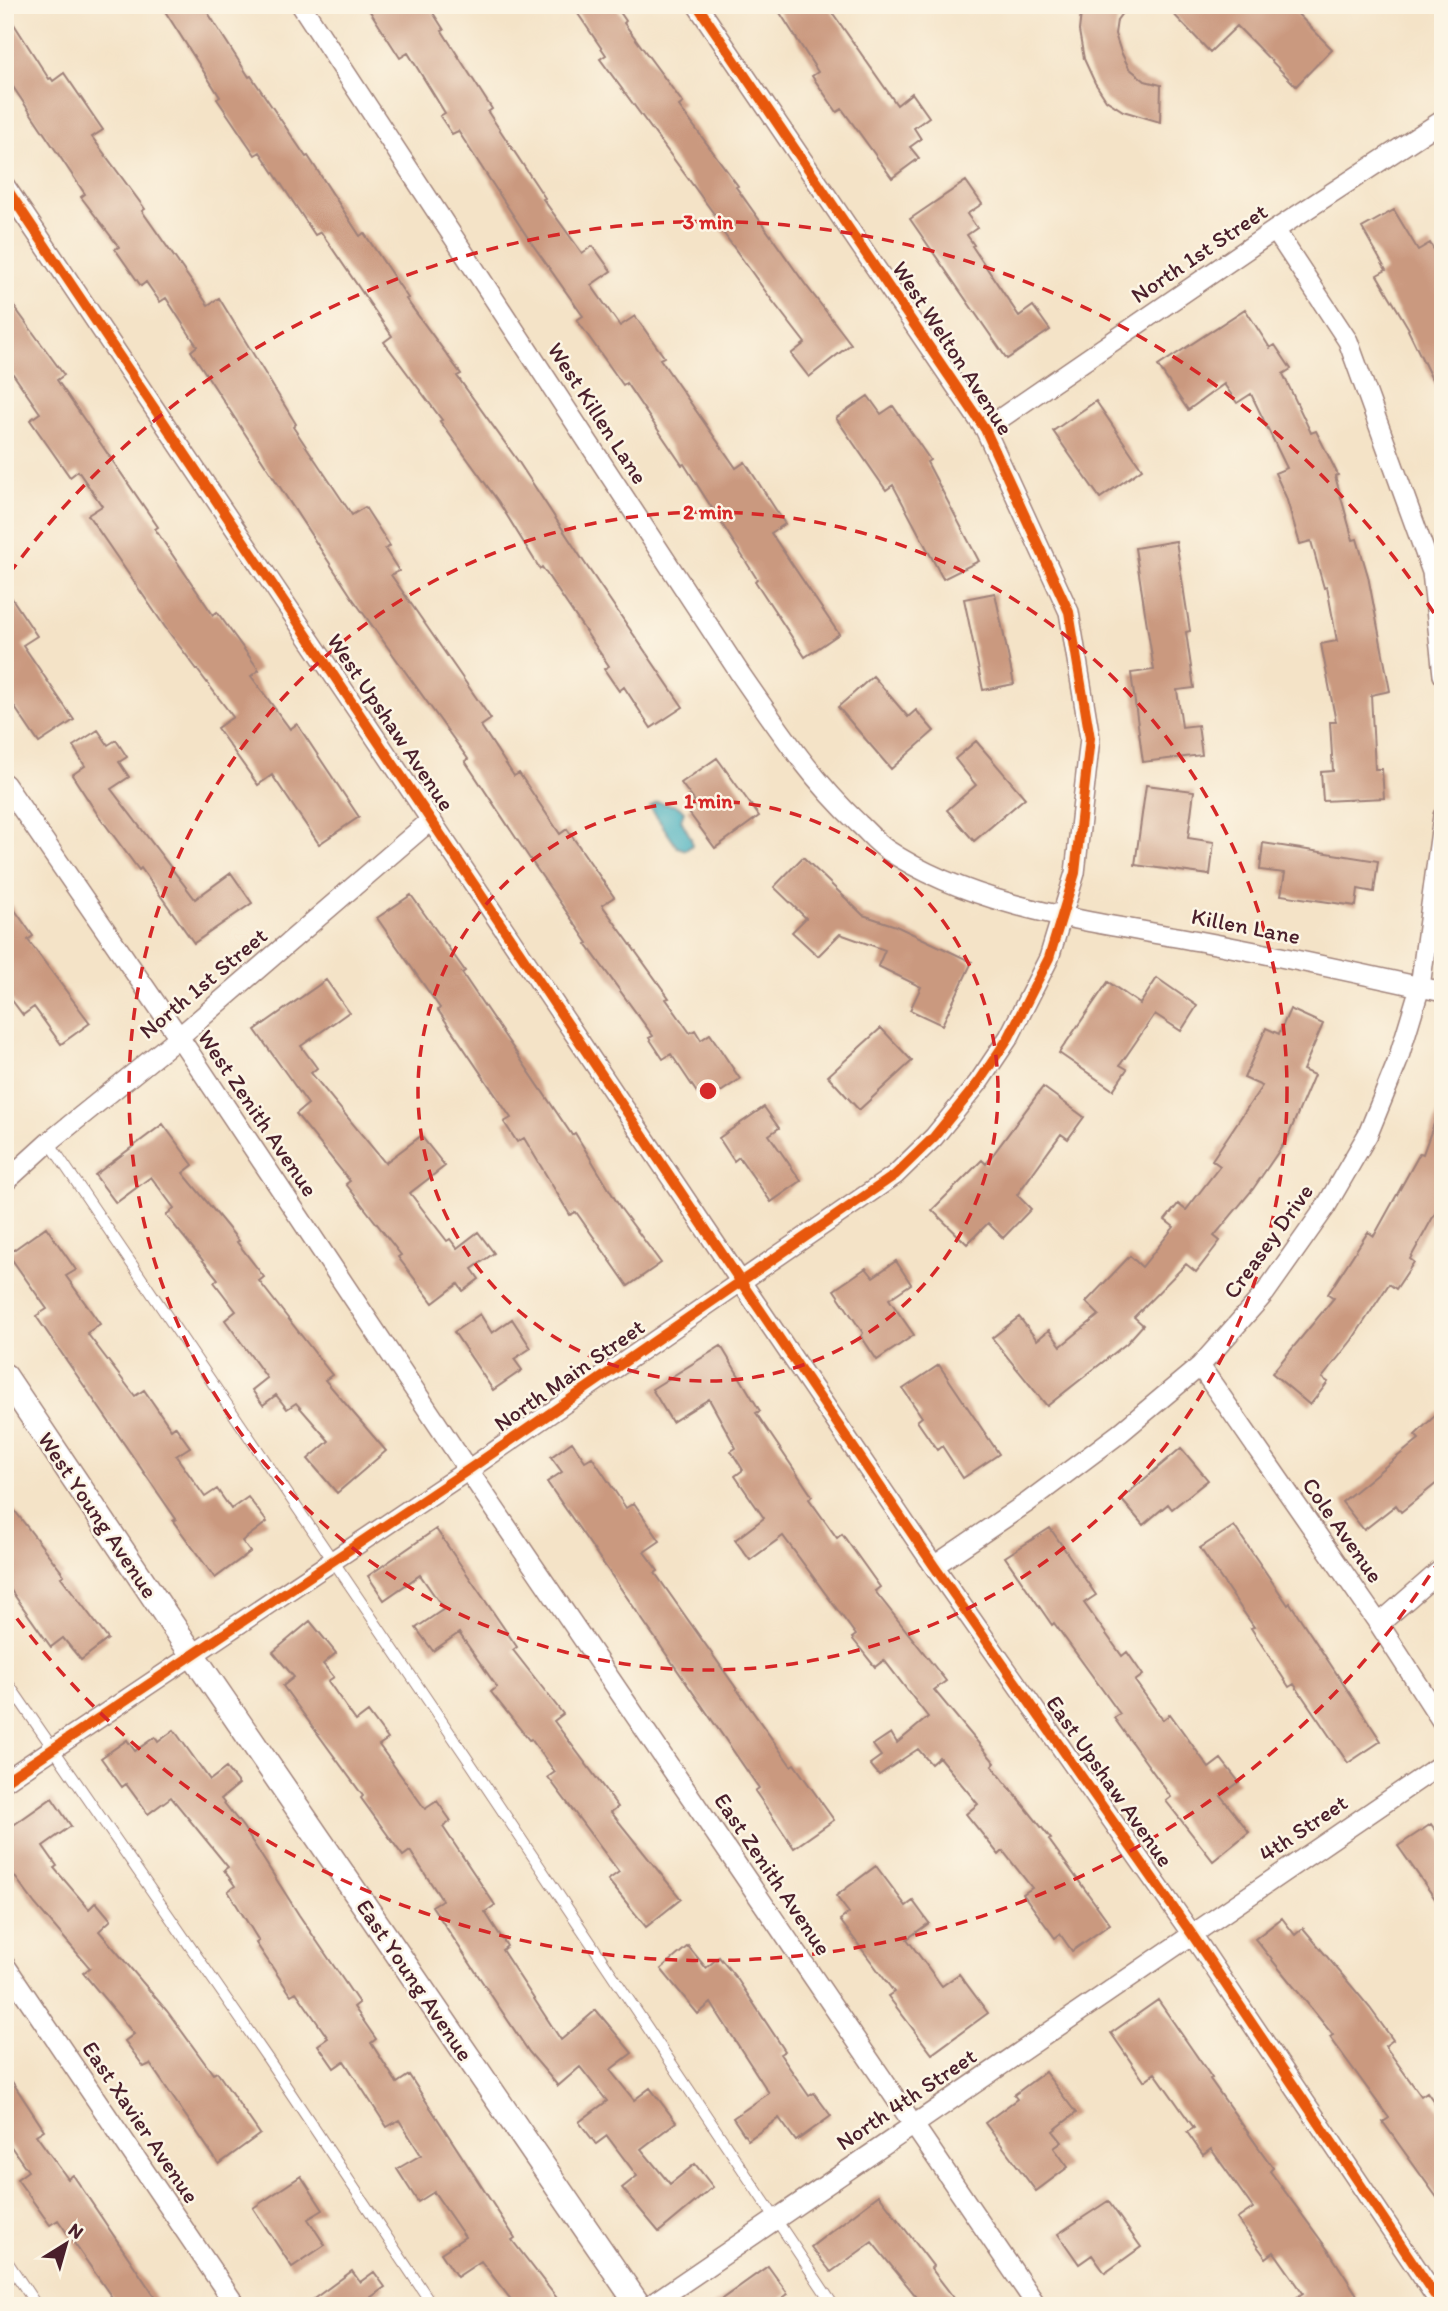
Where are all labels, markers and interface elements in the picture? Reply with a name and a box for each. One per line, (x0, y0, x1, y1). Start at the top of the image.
street label: North 1st Street (1126, 197, 1273, 309)
text: 3 min (683, 209, 734, 234)
street label: West Welton Avenue (886, 256, 1020, 440)
street label: West Killen Lane (542, 337, 654, 489)
text: 2 min (683, 499, 734, 524)
street label: West Upshaw Avenue (321, 628, 461, 816)
text: 1 min (684, 788, 733, 813)
street label: Killen Lane (1189, 902, 1303, 950)
street label: North 1st Street (133, 921, 273, 1045)
street label: West Zenith Avenue (192, 1024, 324, 1202)
centre of rings (696, 1079, 720, 1103)
street label: Creasey Drive (1217, 1178, 1319, 1304)
street label: North Main Street (488, 1313, 650, 1437)
street label: West Young Avenue (32, 1427, 164, 1603)
street label: Cole Avenue (1296, 1472, 1390, 1588)
street label: East Upshaw Avenue (1040, 1690, 1180, 1872)
street label: East Zenith Avenue (708, 1787, 838, 1961)
street label: 4th Street (1253, 1788, 1353, 1868)
street label: East Young Avenue (350, 1894, 480, 2066)
street label: East Xavier Avenue (76, 2036, 206, 2208)
street label: North 4th Street (831, 2042, 982, 2156)
north arrow (32, 2210, 102, 2280)
text: N (64, 2218, 88, 2244)

